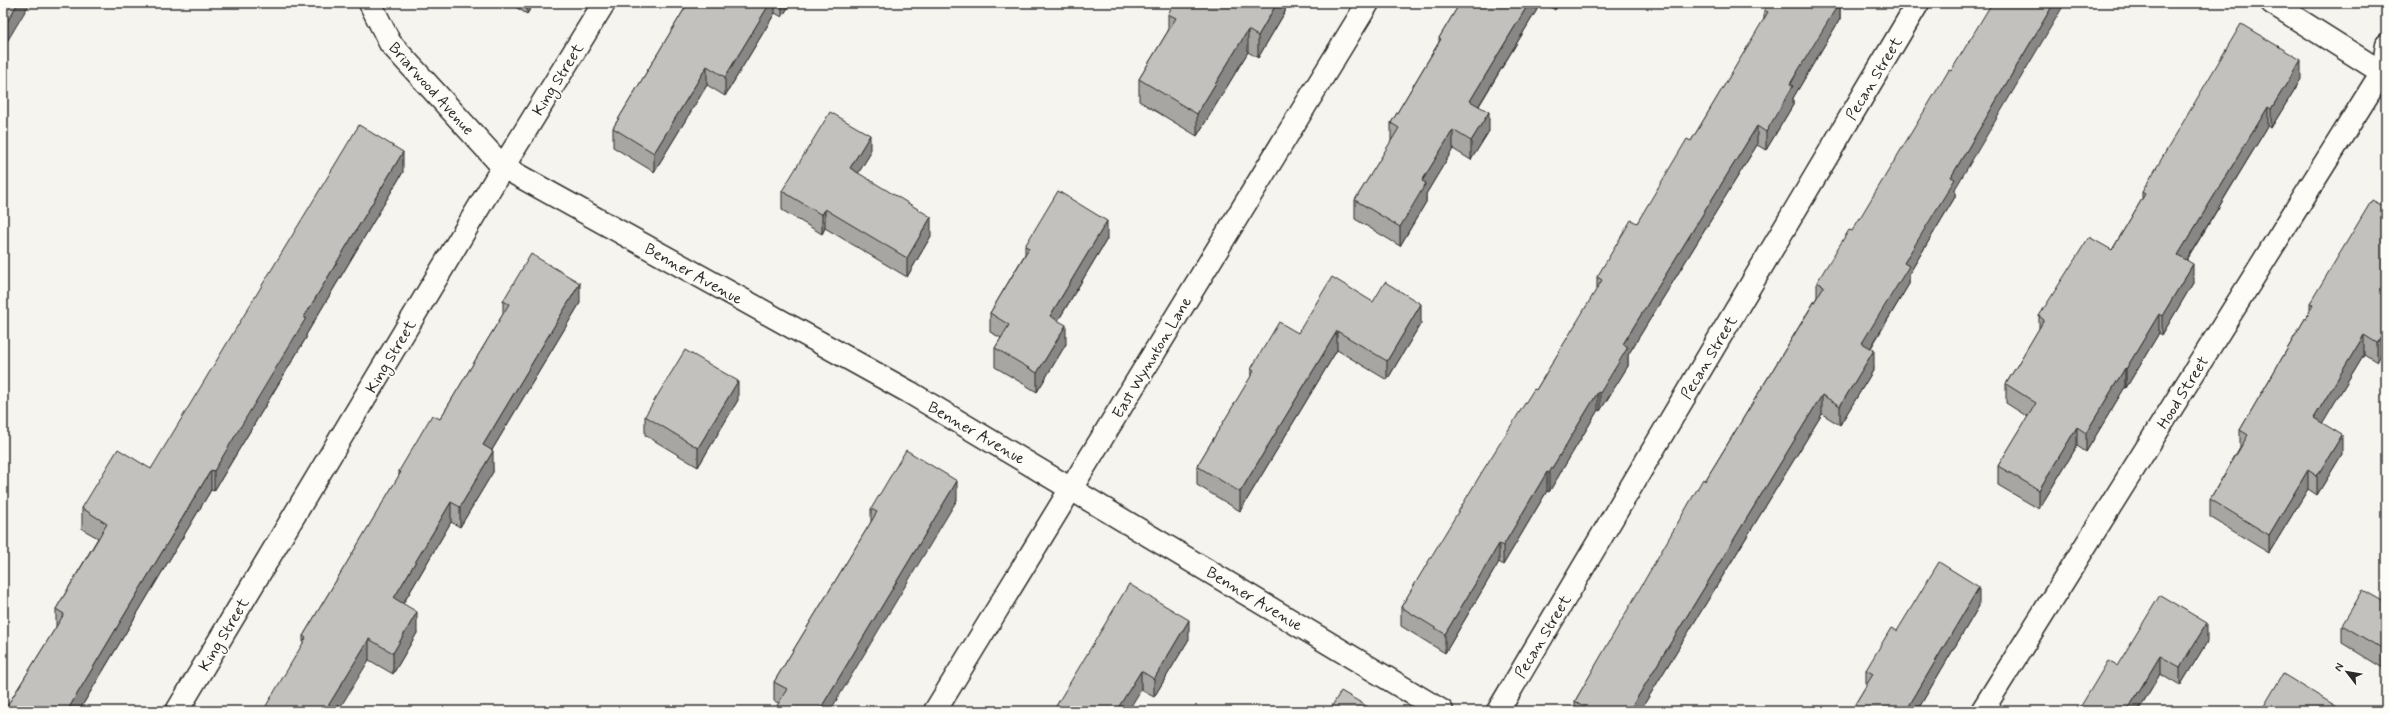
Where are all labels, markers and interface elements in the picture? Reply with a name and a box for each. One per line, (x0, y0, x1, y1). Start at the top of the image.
street label: Pecan Street (1841, 33, 1908, 124)
street label: Briarwood Avenue (383, 38, 478, 140)
street label: King Street (528, 39, 590, 121)
street label: Benner Avenue (640, 239, 746, 310)
street label: East Wynnton Lane (1108, 293, 1197, 423)
street label: Pecan Street (1676, 312, 1743, 403)
street label: King Street (361, 316, 423, 398)
street label: Hood Street (2153, 352, 2214, 433)
street label: Benner Avenue (924, 397, 1029, 470)
street label: Benner Avenue (1202, 562, 1307, 637)
street label: Pecan Street (1510, 591, 1577, 682)
street label: King Street (194, 594, 256, 676)
north arrow (2327, 652, 2367, 692)
text: N (2331, 661, 2347, 674)

